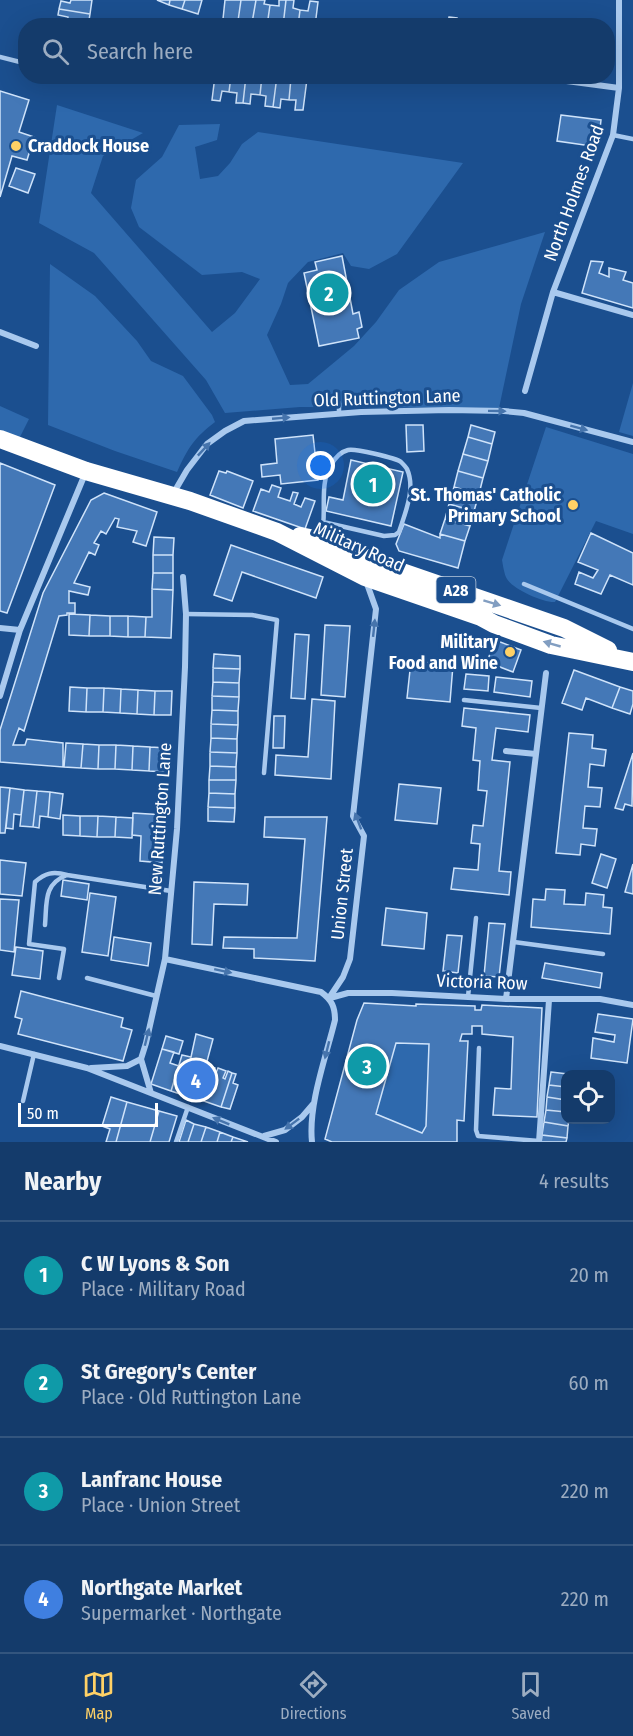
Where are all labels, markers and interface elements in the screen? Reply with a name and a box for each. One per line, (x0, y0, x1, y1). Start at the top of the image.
search box (18, 18, 615, 84)
icon: search (39, 35, 72, 68)
text: Search here (87, 38, 193, 65)
street label: North Holmes Road (539, 122, 609, 264)
place label: Craddock House (28, 135, 149, 157)
marker: Craddock House (9, 139, 23, 153)
pin: 2 (310, 270, 348, 316)
street label: Old Ruttington Lane (313, 384, 461, 412)
one-way arrow (487, 406, 506, 416)
one-way arrow (271, 413, 290, 423)
one-way arrow (570, 424, 588, 433)
one-way arrow (197, 441, 211, 456)
your location (306, 451, 335, 480)
pin: 1 (354, 462, 392, 506)
place label: St. Thomas' Catholic Primary School (410, 484, 561, 527)
marker: St. Thomas' Catholic Primary School (566, 498, 580, 512)
street label: Military Road (310, 517, 408, 577)
road number: A28 (436, 577, 476, 603)
one-way arrow (483, 599, 501, 609)
one-way arrow (369, 619, 379, 638)
place label: Military Food and Wine (389, 631, 498, 674)
one-way arrow (543, 639, 561, 648)
marker: Military Food and Wine (503, 645, 517, 659)
street label: New Ruttington Lane (144, 742, 176, 896)
one-way arrow (352, 812, 362, 830)
street label: Union Street (326, 847, 358, 941)
one-way arrow (213, 967, 232, 976)
street label: Victoria Row (436, 969, 528, 995)
one-way arrow (143, 1028, 153, 1046)
one-way arrow (322, 1041, 332, 1059)
pin: 3 (348, 1044, 386, 1088)
pin: 4 (176, 1058, 216, 1102)
map controls (561, 1070, 615, 1124)
button: locate (561, 1070, 615, 1124)
scale bar (18, 1100, 158, 1128)
text: 50 m (27, 1104, 59, 1123)
one-way arrow (212, 1115, 230, 1125)
one-way arrow (284, 1118, 299, 1130)
text: Nearby (24, 1166, 101, 1197)
text: 4 results (539, 1169, 609, 1193)
text: C W Lyons & Son (81, 1250, 230, 1277)
text: 1 (39, 1263, 48, 1287)
text: 20 m (570, 1263, 609, 1287)
text: Place · Military Road (81, 1277, 246, 1301)
text: St Gregory's Center (81, 1358, 256, 1385)
text: 2 (39, 1371, 48, 1395)
text: 60 m (569, 1371, 609, 1395)
text: Place · Old Ruttington Lane (81, 1385, 301, 1409)
text: Lanfranc House (81, 1466, 222, 1493)
text: 3 (39, 1479, 48, 1503)
text: 220 m (561, 1479, 609, 1503)
text: Place · Union Street (81, 1493, 240, 1517)
text: Northgate Market (81, 1574, 242, 1601)
text: 4 (38, 1587, 49, 1611)
text: 220 m (561, 1587, 609, 1611)
text: Supermarket · Northgate (81, 1601, 282, 1625)
tab: Map (82, 1668, 115, 1723)
tab: Directions (280, 1668, 347, 1723)
tab: Saved (511, 1668, 551, 1723)

